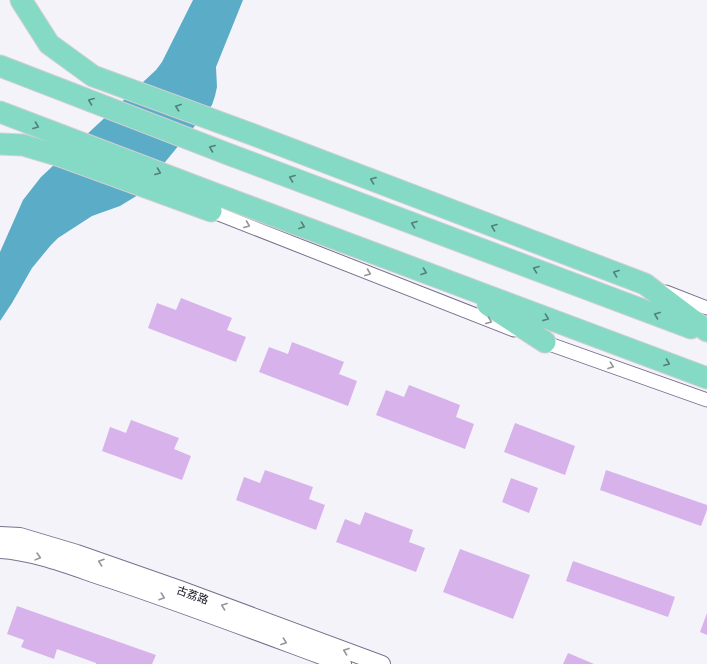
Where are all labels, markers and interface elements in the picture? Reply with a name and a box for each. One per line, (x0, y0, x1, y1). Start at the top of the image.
one-way arrow (88, 98, 95, 106)
one-way arrow (175, 104, 182, 112)
one-way arrow (33, 121, 40, 129)
one-way arrow (209, 144, 216, 152)
one-way arrow (154, 168, 161, 176)
one-way arrow (289, 174, 296, 182)
one-way arrow (369, 177, 376, 185)
one-way arrow (411, 220, 418, 228)
one-way arrow (243, 221, 250, 229)
one-way arrow (299, 222, 306, 230)
one-way arrow (491, 223, 498, 231)
one-way arrow (532, 266, 539, 274)
one-way arrow (420, 267, 427, 275)
one-way arrow (364, 268, 371, 276)
one-way arrow (612, 270, 619, 278)
one-way arrow (654, 311, 661, 319)
one-way arrow (542, 313, 549, 321)
one-way arrow (485, 316, 492, 324)
one-way arrow (664, 359, 671, 367)
one-way arrow (607, 361, 614, 369)
one-way arrow (34, 552, 41, 561)
one-way arrow (98, 558, 105, 567)
street label: 古荔路 (175, 581, 211, 607)
one-way arrow (158, 593, 165, 601)
one-way arrow (220, 602, 227, 610)
one-way arrow (280, 637, 287, 646)
one-way arrow (342, 647, 349, 655)

